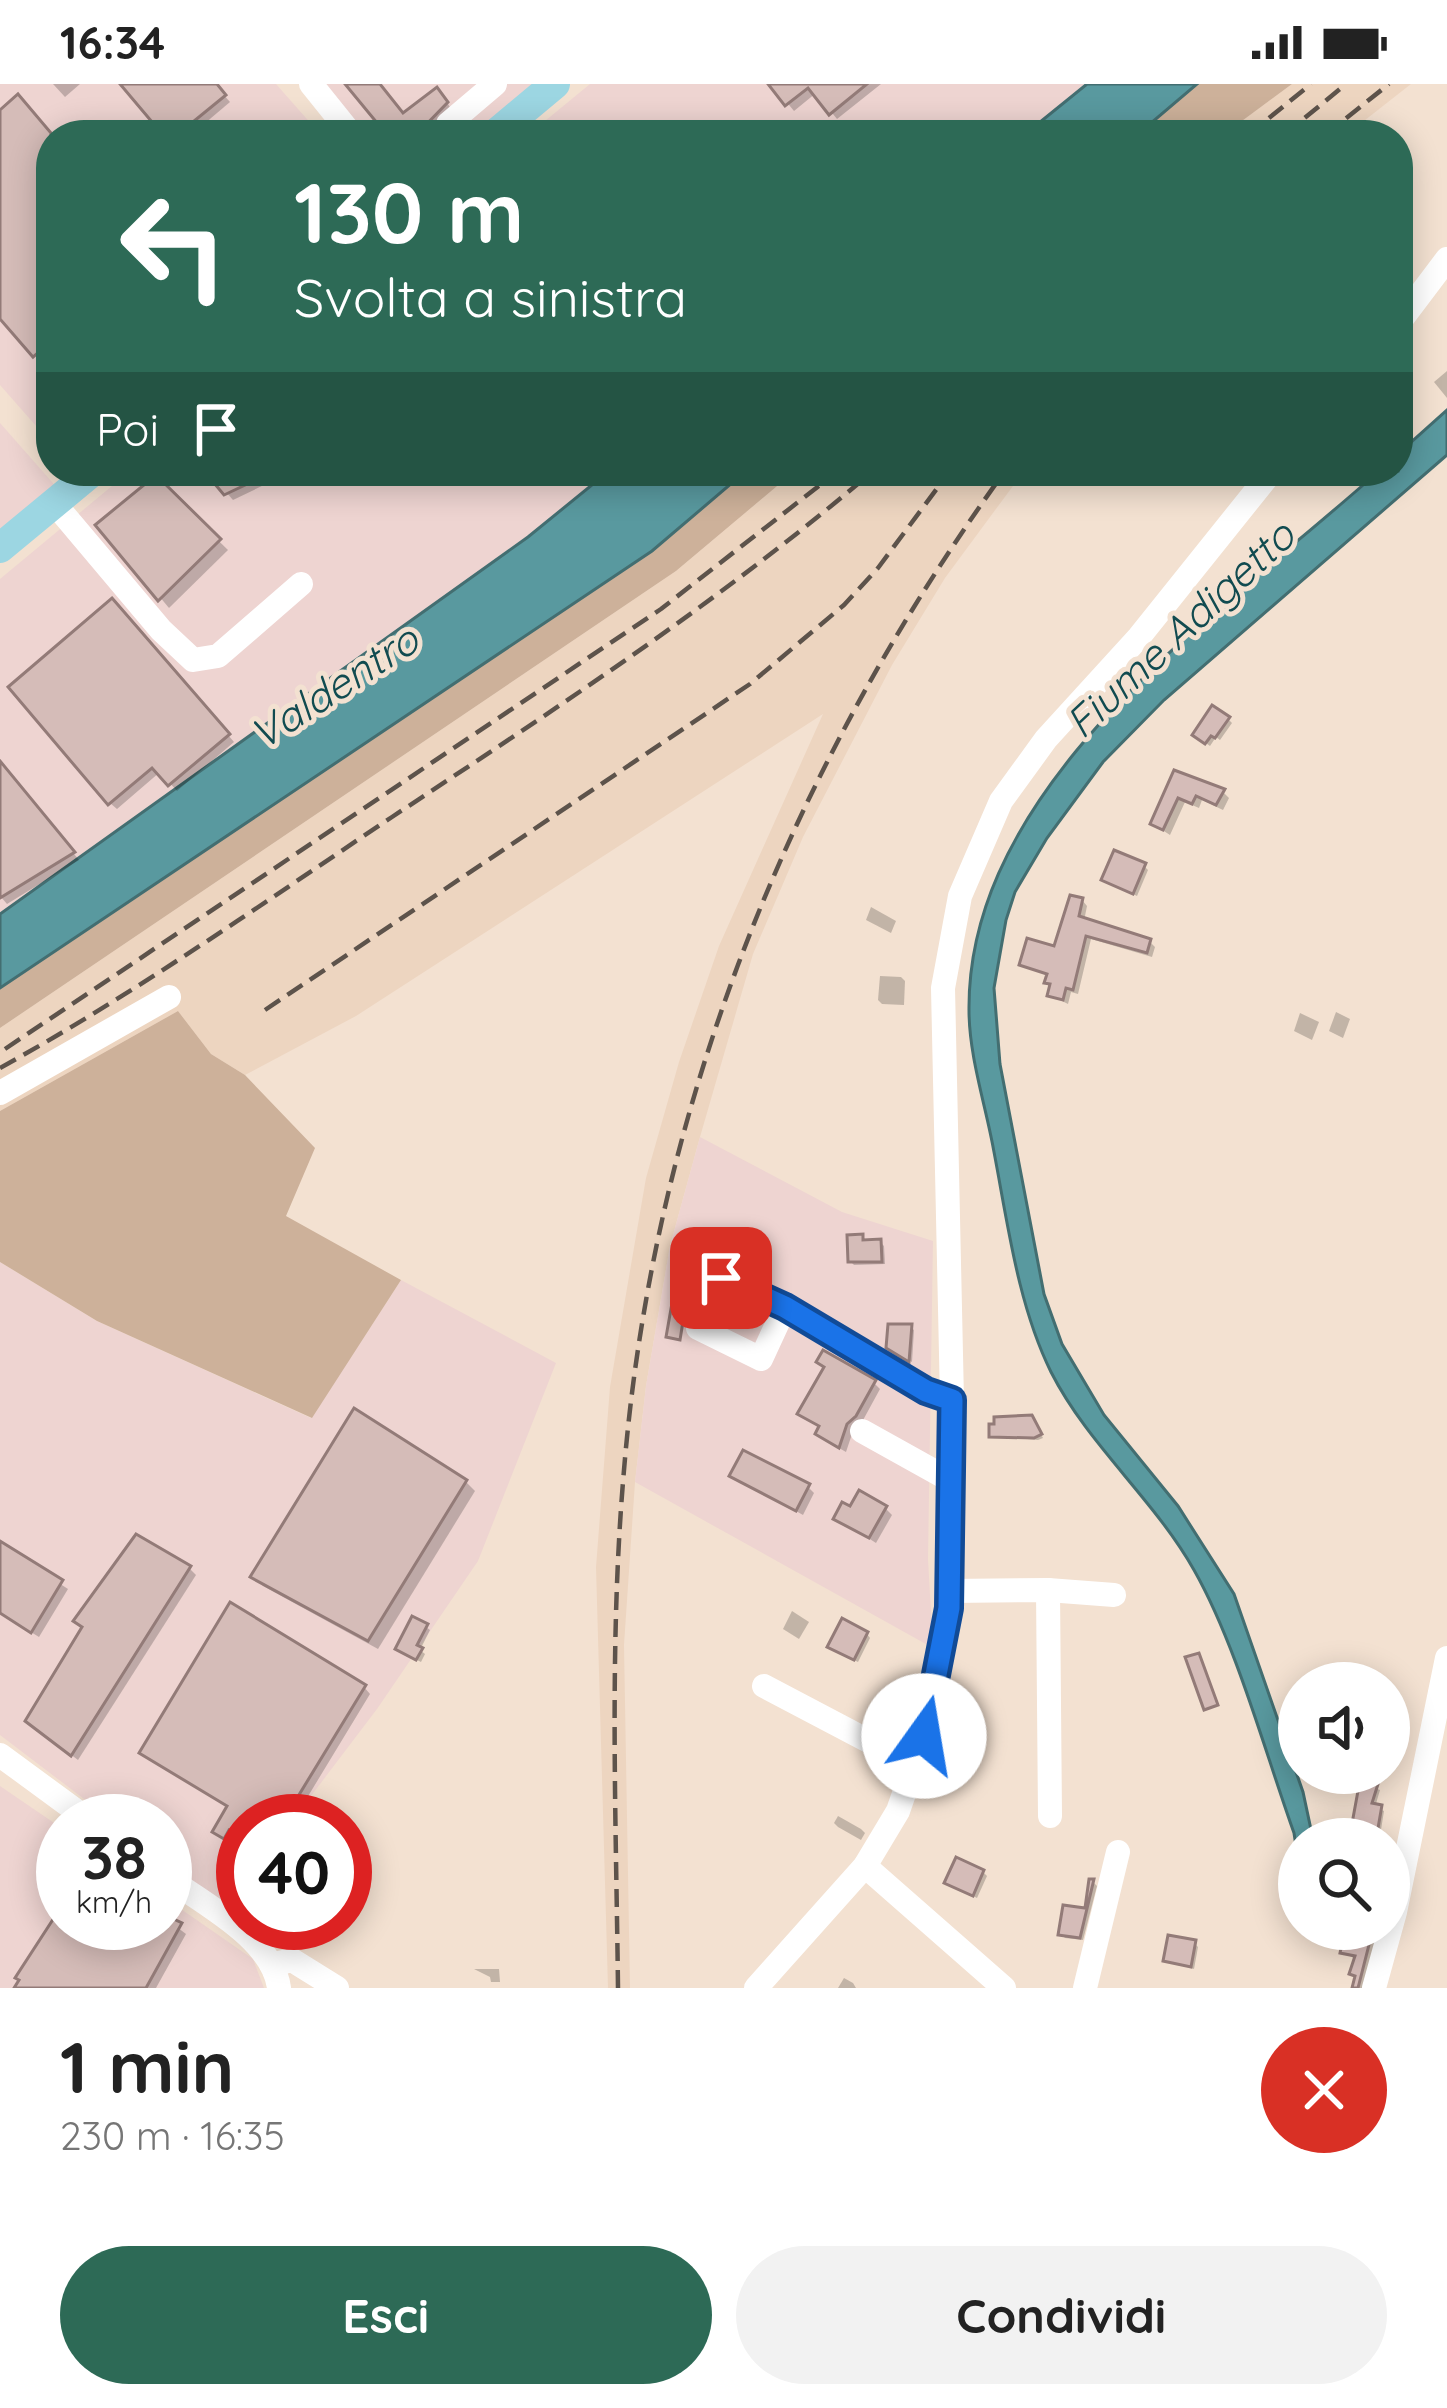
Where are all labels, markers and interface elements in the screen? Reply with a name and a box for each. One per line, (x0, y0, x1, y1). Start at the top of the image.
text: 16:34 (60, 14, 165, 70)
text: 130 m (294, 159, 524, 264)
icon: left (96, 168, 252, 324)
text: Svolta a sinistra (294, 263, 687, 331)
icon: arrive (183, 396, 249, 462)
text: Poi (96, 401, 159, 457)
water label: Fiume Adigetto (1054, 508, 1307, 748)
water label: Valdentro (239, 612, 429, 761)
pin (670, 1227, 772, 1329)
icon: arrive (688, 1245, 754, 1311)
map controls (1278, 1662, 1410, 1950)
button: sound (1278, 1662, 1410, 1794)
position arrow (861, 1673, 987, 1799)
speed limit sign: 40 (216, 1794, 372, 1950)
button: search (1278, 1818, 1410, 1950)
text: 38 (81, 1819, 147, 1894)
text: km/h (76, 1883, 152, 1921)
text: 1 min (60, 2021, 234, 2111)
button: close (1261, 2027, 1387, 2153)
text: 230 m · 16:35 (60, 2111, 285, 2160)
button: Esci (60, 2246, 712, 2384)
button: Condividi (736, 2246, 1387, 2384)

